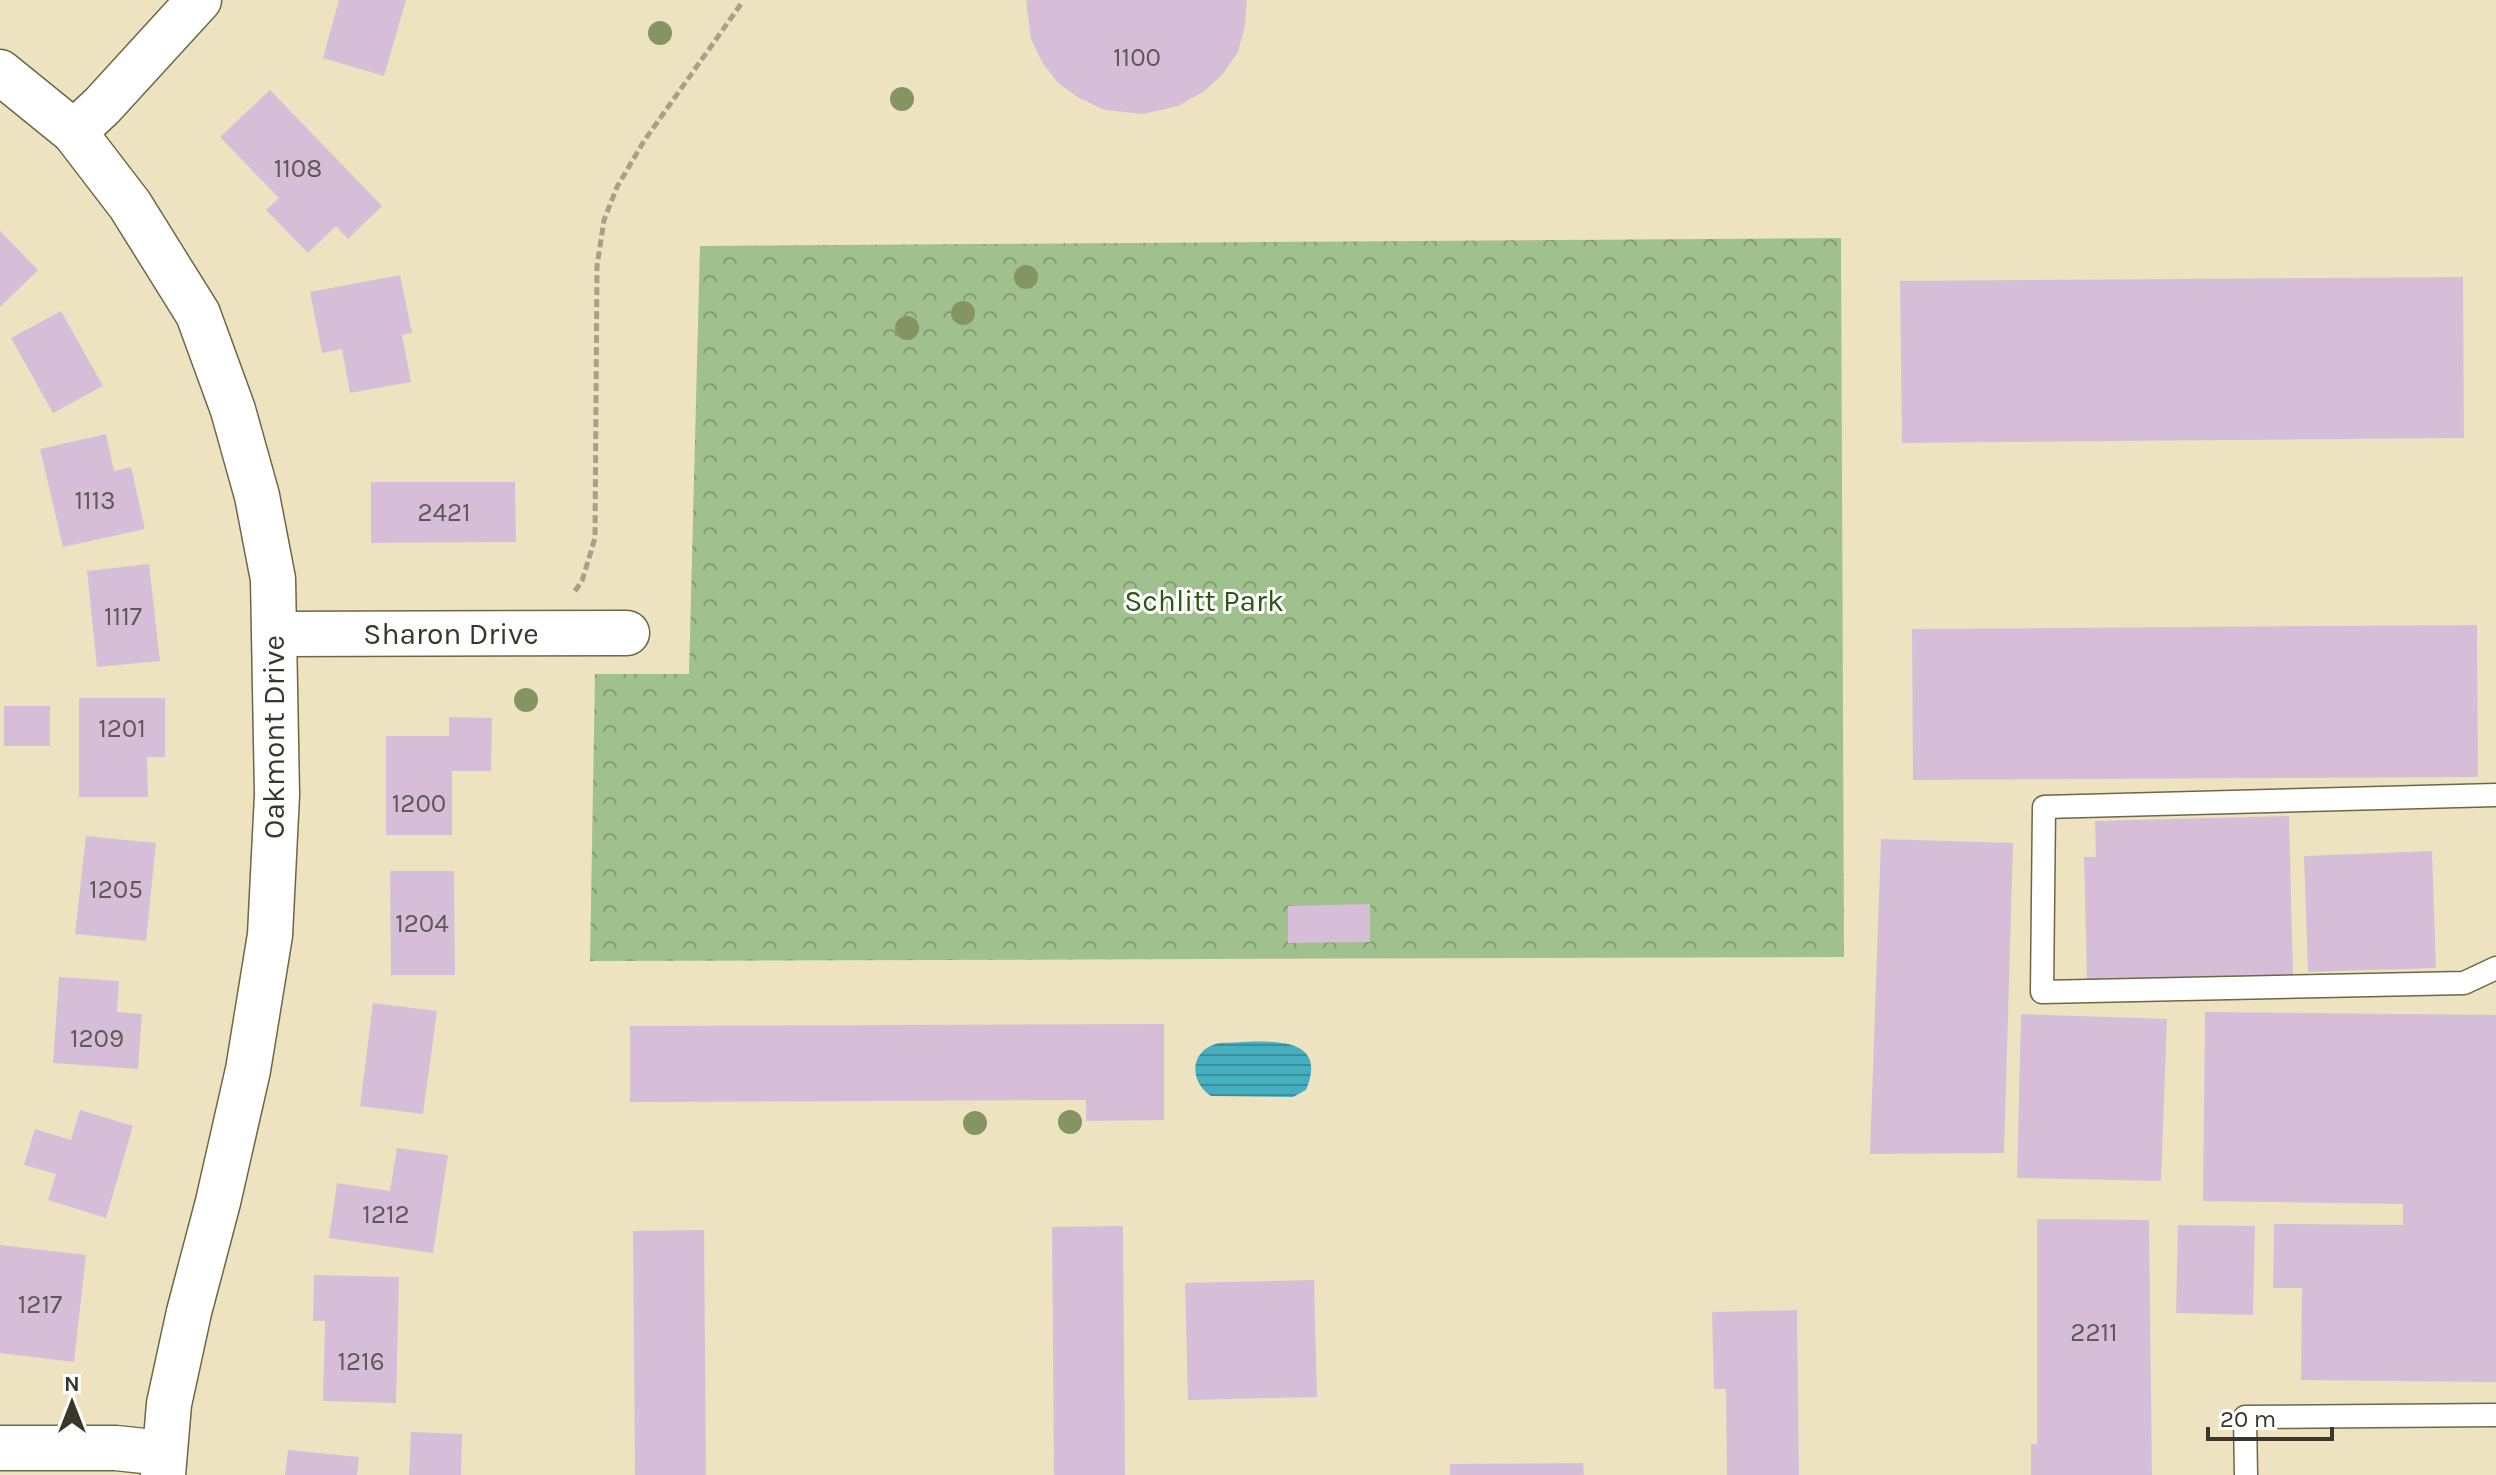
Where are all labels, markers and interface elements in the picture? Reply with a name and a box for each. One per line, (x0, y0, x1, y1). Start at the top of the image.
house number: 1100 (1113, 42, 1161, 73)
house number: 1108 (274, 153, 322, 184)
house number: 1113 (74, 485, 116, 516)
house number: 2421 (417, 497, 471, 528)
park label: Schlitt Park (1124, 583, 1284, 619)
house number: 1117 (104, 601, 142, 632)
street label: Sharon Drive (363, 616, 539, 652)
street label: Oakmont Drive (256, 635, 292, 839)
house number: 1201 (98, 713, 146, 744)
house number: 1200 (392, 788, 446, 819)
house number: 1205 (89, 874, 143, 905)
house number: 1204 (395, 908, 449, 939)
house number: 1209 (70, 1023, 124, 1054)
house number: 1212 (362, 1199, 410, 1230)
house number: 1217 (18, 1289, 62, 1320)
house number: 2211 (2070, 1317, 2118, 1348)
house number: 1216 (337, 1346, 385, 1377)
north arrow (32, 1363, 112, 1443)
text: N (64, 1371, 80, 1397)
scale bar (2208, 1391, 2332, 1441)
text: 20 m (2220, 1405, 2276, 1433)

